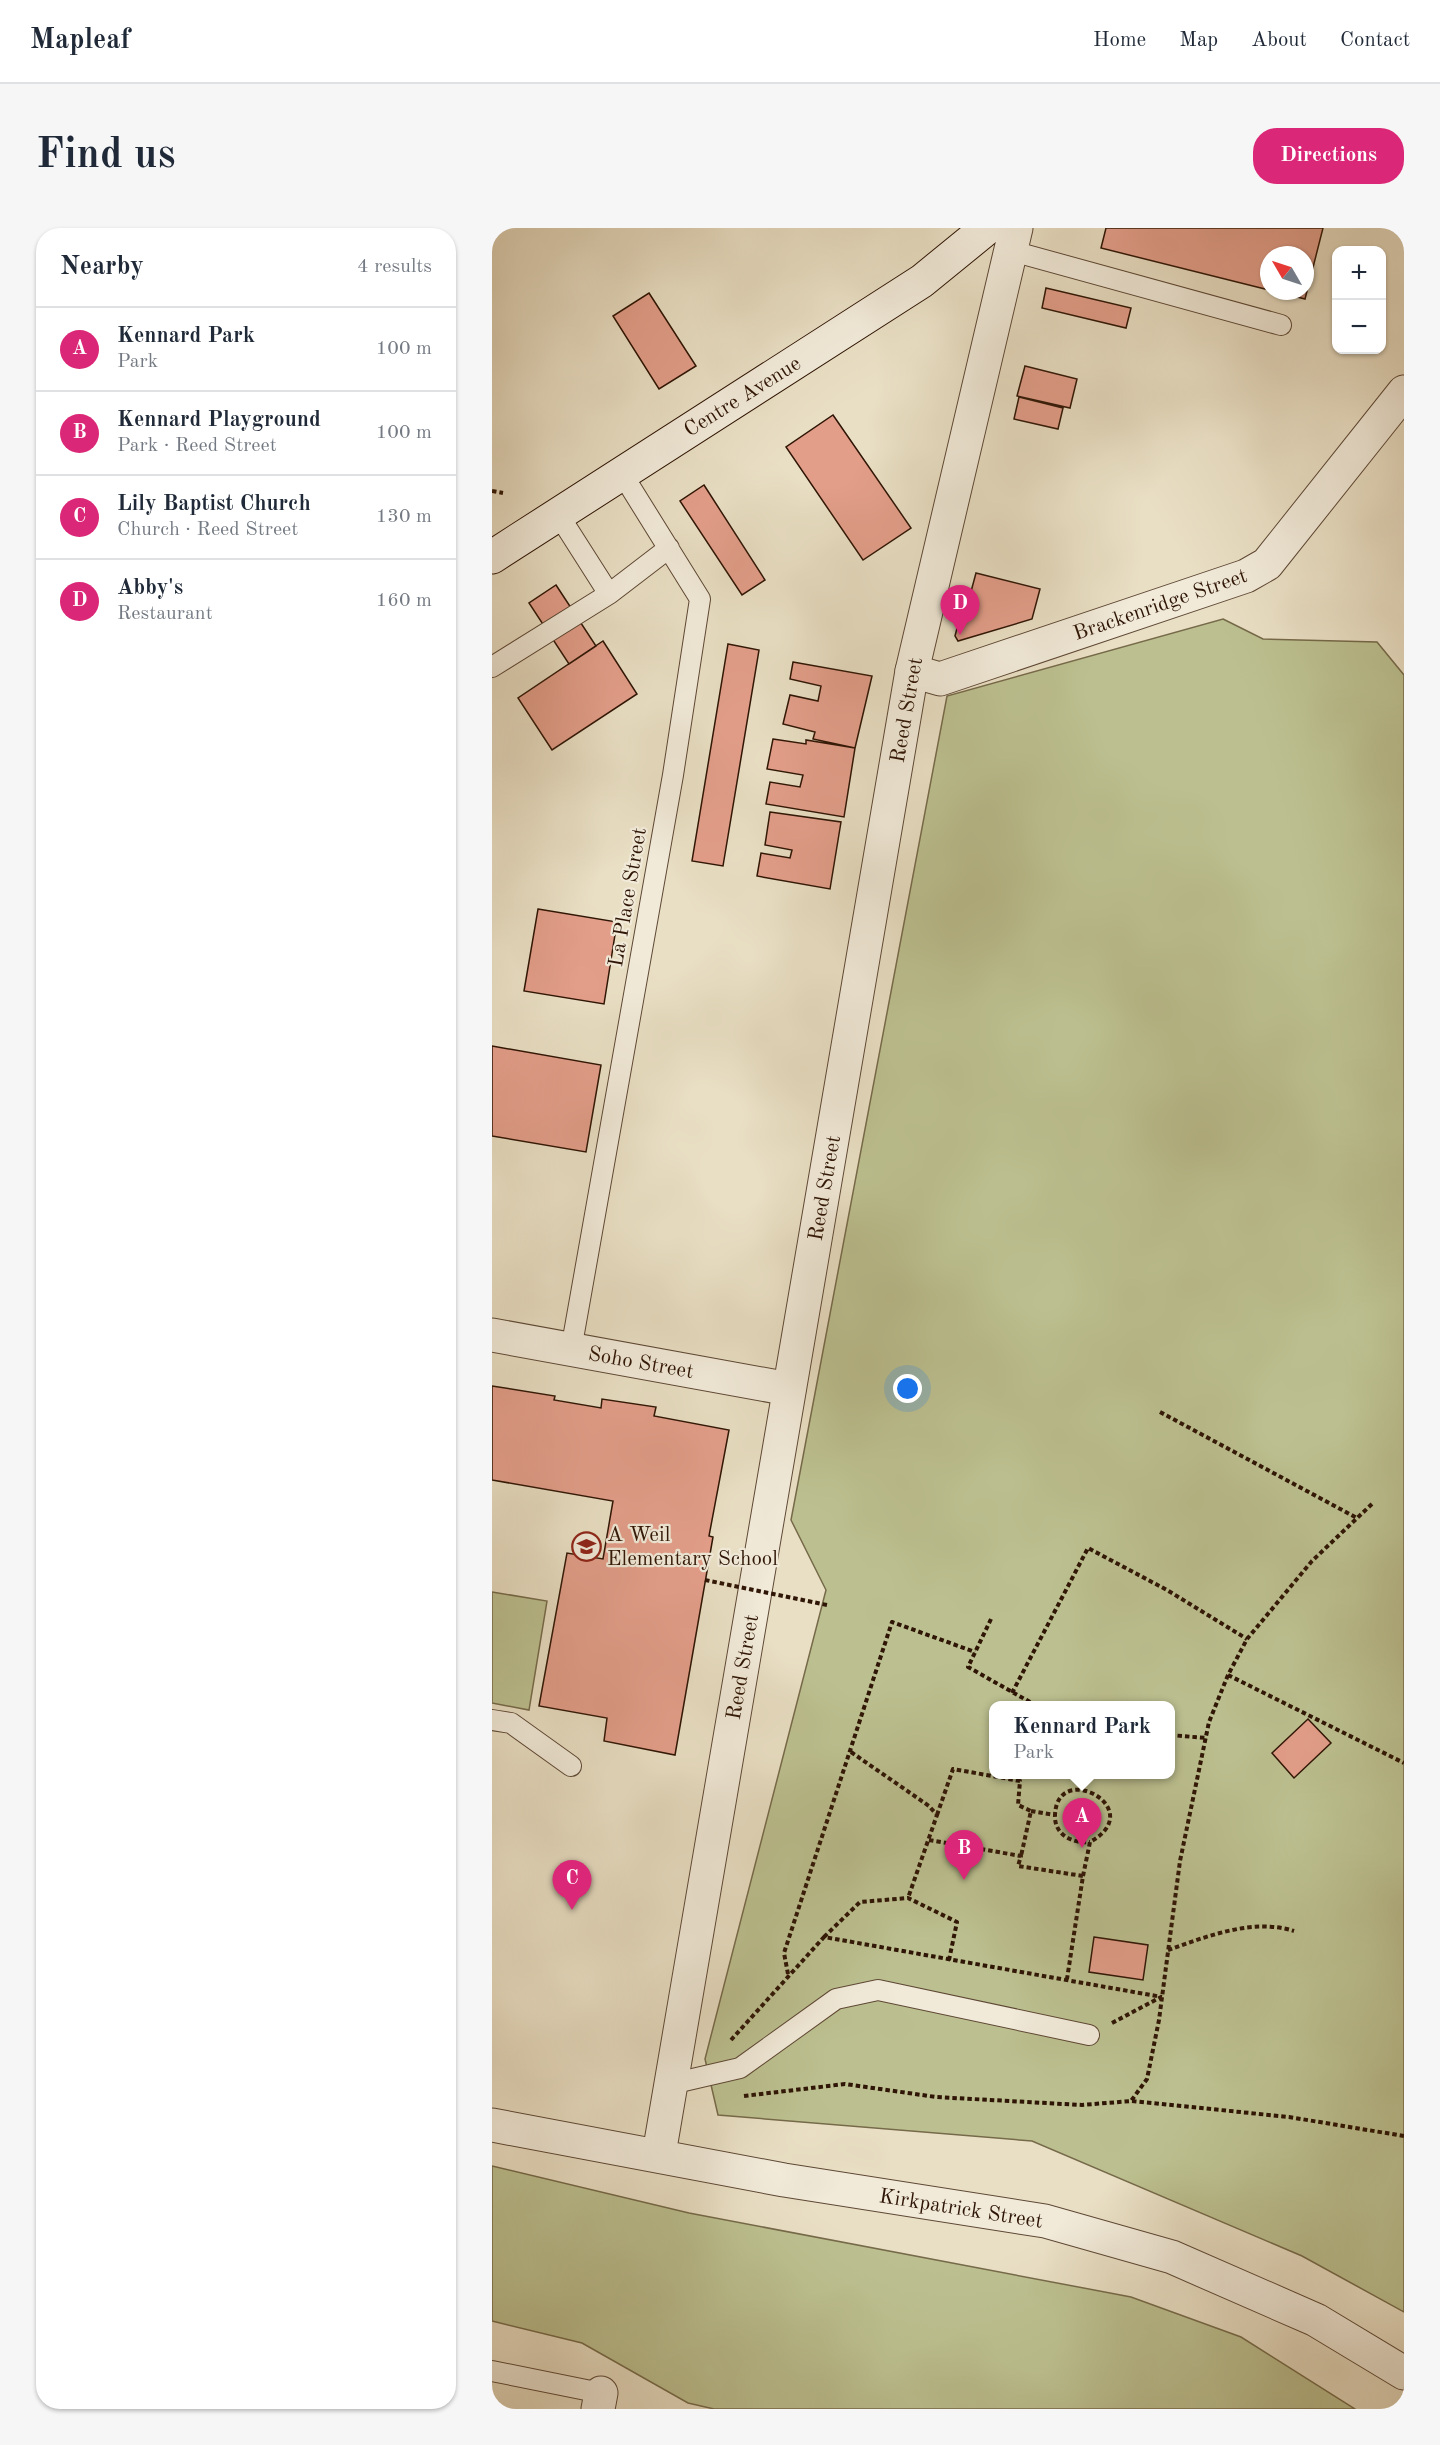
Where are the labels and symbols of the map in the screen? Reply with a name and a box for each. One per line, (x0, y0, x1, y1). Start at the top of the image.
north arrow (1260, 246, 1314, 300)
street label: Centre Avenue (681, 353, 805, 441)
street label: Brackenridge Street (1071, 566, 1250, 645)
pin: D (940, 586, 980, 635)
street label: Reed Street (888, 656, 927, 765)
street label: La Place Street (606, 826, 651, 969)
street label: Reed Street (806, 1134, 845, 1243)
street label: Soho Street (586, 1344, 695, 1383)
your location (893, 1374, 922, 1403)
place label: A Weil Elementary School (607, 1525, 778, 1570)
school or university icon: A Weil Elementary School (570, 1530, 602, 1562)
street label: Reed Street (724, 1613, 763, 1722)
pin: A (1062, 1798, 1102, 1848)
pin: B (944, 1830, 984, 1880)
pin: C (552, 1860, 592, 1910)
street label: Kirkpatrick Street (877, 2186, 1044, 2233)

